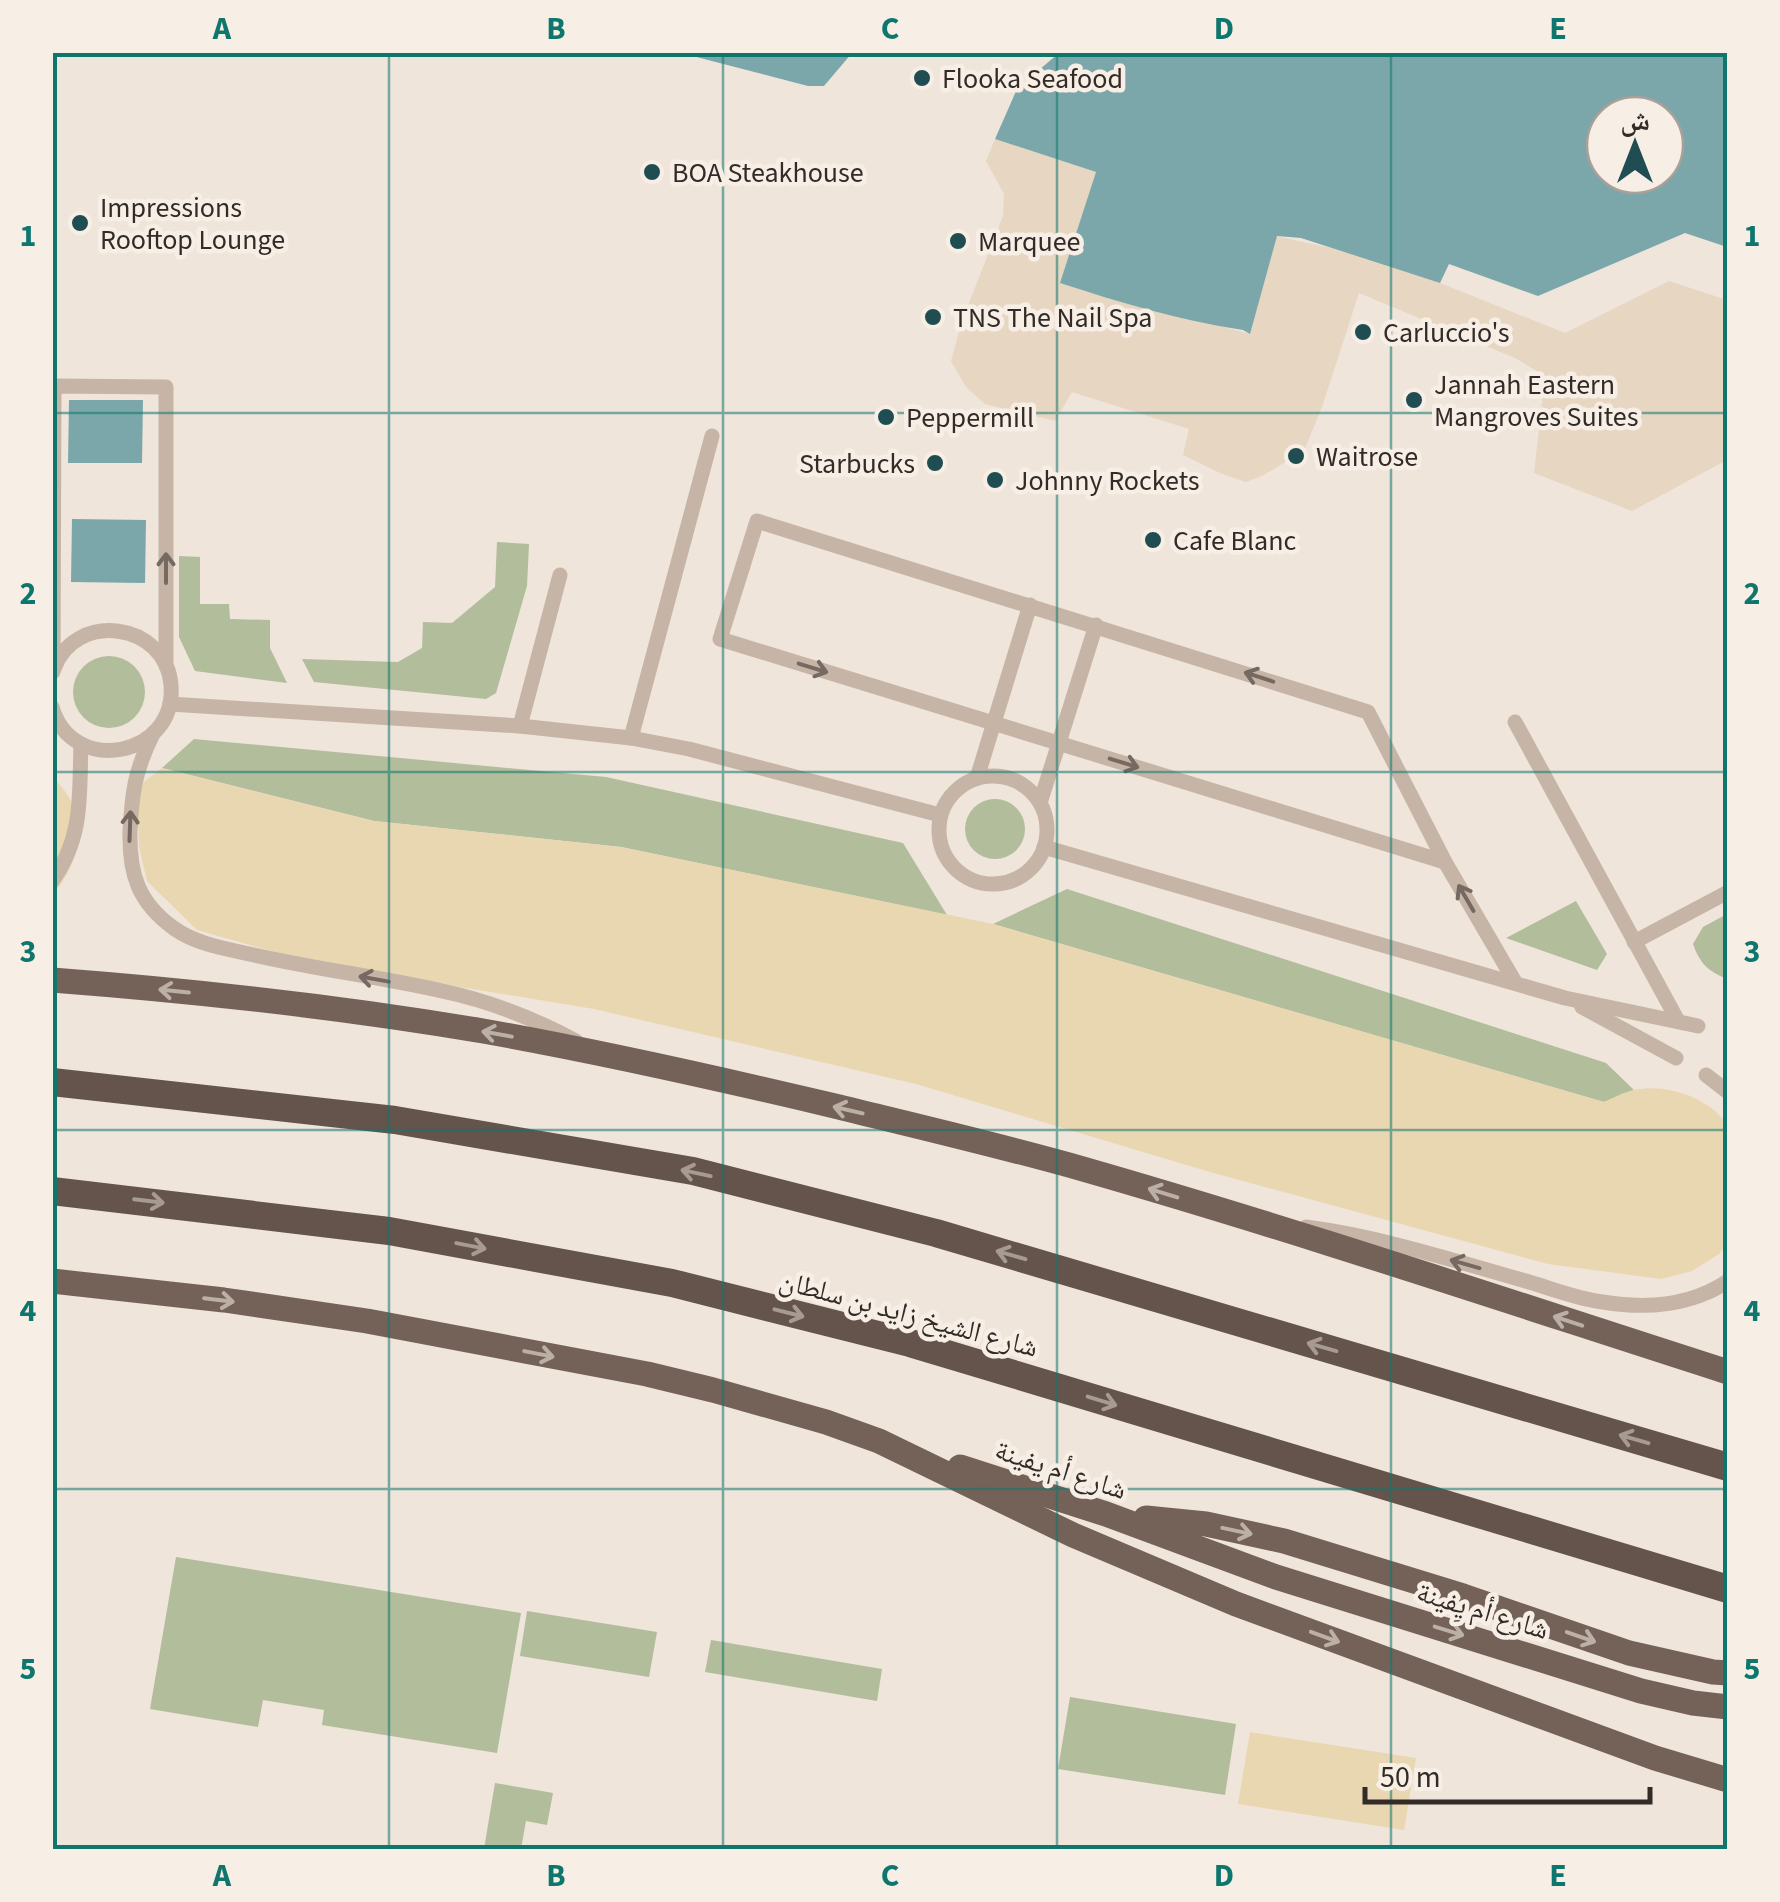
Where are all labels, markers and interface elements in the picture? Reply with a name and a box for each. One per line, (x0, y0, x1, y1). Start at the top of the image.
text: A (212, 6, 232, 52)
text: B (546, 6, 566, 52)
text: C (881, 6, 899, 52)
text: D (1214, 6, 1234, 52)
text: E (1549, 6, 1567, 52)
place label: Flooka Seafood (942, 59, 1123, 99)
marker: Flooka Seafood (911, 67, 933, 89)
north arrow (1585, 95, 1685, 195)
text: ش (1620, 101, 1650, 141)
place label: BOA Steakhouse (672, 153, 864, 193)
marker: BOA Steakhouse (641, 161, 663, 183)
place label: Impressions Rooftop Lounge (100, 188, 285, 260)
marker: Impressions Rooftop Lounge (69, 212, 91, 234)
text: 1 (20, 213, 36, 259)
text: 1 (1744, 213, 1760, 259)
place label: Marquee (978, 222, 1080, 262)
marker: Marquee (947, 230, 969, 252)
place label: TNS The Nail Spa (953, 298, 1152, 338)
marker: TNS The Nail Spa (922, 306, 944, 328)
place label: Carluccio's (1383, 313, 1510, 353)
marker: Carluccio's (1352, 321, 1374, 343)
place label: Jannah Eastern Mangroves Suites (1434, 365, 1638, 437)
marker: Jannah Eastern Mangroves Suites (1403, 389, 1425, 411)
place label: Peppermill (906, 398, 1034, 438)
marker: Peppermill (875, 406, 897, 428)
place label: Waitrose (1316, 437, 1418, 477)
place label: Starbucks (799, 444, 915, 484)
marker: Waitrose (1285, 445, 1307, 467)
marker: Starbucks (924, 452, 946, 474)
place label: Johnny Rockets (1015, 461, 1200, 501)
marker: Johnny Rockets (984, 469, 1006, 491)
place label: Cafe Blanc (1173, 521, 1297, 561)
marker: Cafe Blanc (1142, 529, 1164, 551)
one-way arrow (156, 553, 176, 586)
text: 2 (20, 571, 36, 617)
text: 2 (1744, 571, 1760, 617)
one-way arrow (797, 660, 828, 678)
one-way arrow (1243, 667, 1275, 685)
one-way arrow (1108, 755, 1139, 773)
one-way arrow (121, 810, 140, 842)
one-way arrow (1456, 884, 1476, 912)
text: 3 (20, 929, 36, 975)
text: 3 (1744, 929, 1760, 975)
one-way arrow (358, 969, 391, 988)
one-way arrow (159, 981, 191, 1000)
one-way arrow (481, 1024, 513, 1043)
one-way arrow (833, 1100, 865, 1118)
one-way arrow (681, 1163, 713, 1181)
one-way arrow (1147, 1183, 1179, 1201)
one-way arrow (133, 1192, 165, 1211)
one-way arrow (454, 1237, 487, 1256)
one-way arrow (995, 1245, 1027, 1263)
one-way arrow (1450, 1254, 1482, 1272)
street label: شارع الشيخ زايد بن سلطان (775, 1260, 1043, 1368)
text: 4 (20, 1288, 37, 1334)
text: 4 (1744, 1288, 1761, 1334)
one-way arrow (202, 1291, 235, 1310)
one-way arrow (772, 1305, 804, 1323)
one-way arrow (1553, 1310, 1584, 1328)
one-way arrow (1307, 1337, 1339, 1355)
one-way arrow (523, 1345, 555, 1364)
one-way arrow (1086, 1393, 1117, 1411)
one-way arrow (1619, 1429, 1650, 1447)
street label: شارع أم يفينة (990, 1430, 1132, 1510)
one-way arrow (1220, 1523, 1252, 1541)
street label: شارع أم يِفينة (1412, 1572, 1554, 1650)
one-way arrow (1433, 1623, 1464, 1641)
one-way arrow (1309, 1629, 1340, 1647)
one-way arrow (1565, 1629, 1596, 1647)
text: 5 (20, 1646, 36, 1692)
text: 5 (1744, 1646, 1760, 1692)
scale bar (1365, 1742, 1650, 1804)
text: 50 m (1380, 1756, 1441, 1799)
text: A (212, 1853, 232, 1899)
text: B (546, 1853, 566, 1899)
text: C (881, 1853, 899, 1899)
text: D (1214, 1853, 1234, 1899)
text: E (1549, 1853, 1567, 1899)

